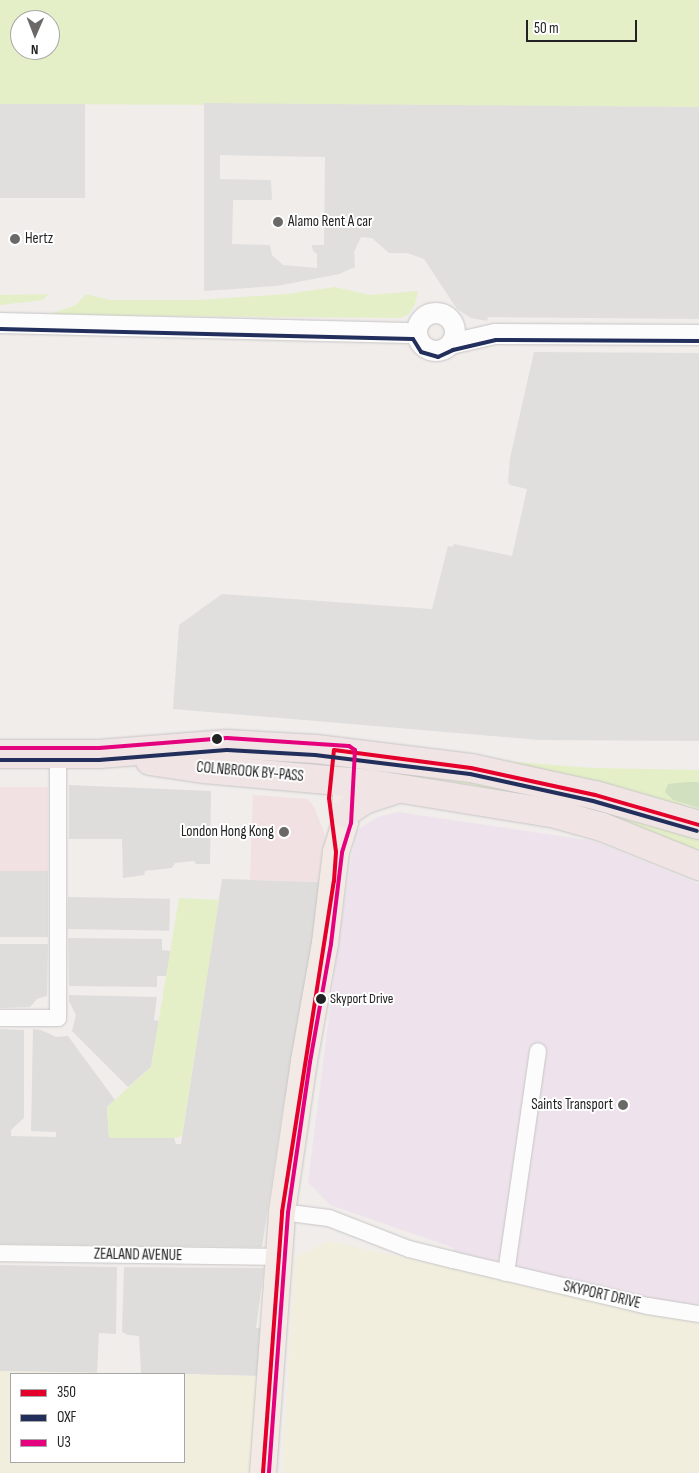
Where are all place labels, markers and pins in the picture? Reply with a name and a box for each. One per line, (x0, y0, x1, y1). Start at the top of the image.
place label: Alamo Rent A car (288, 213, 372, 231)
marker: Alamo Rent A car (272, 216, 284, 228)
place label: Hertz (25, 230, 53, 248)
marker: Hertz (9, 233, 21, 245)
unlabelled marker (212, 734, 222, 744)
place label: London Hong Kong (181, 823, 274, 841)
marker: London Hong Kong (278, 826, 290, 838)
place label: Skyport Drive (330, 991, 393, 1007)
marker: Skyport Drive (316, 994, 326, 1004)
place label: Saints Transport (531, 1096, 613, 1114)
marker: Saints Transport (617, 1099, 629, 1111)

